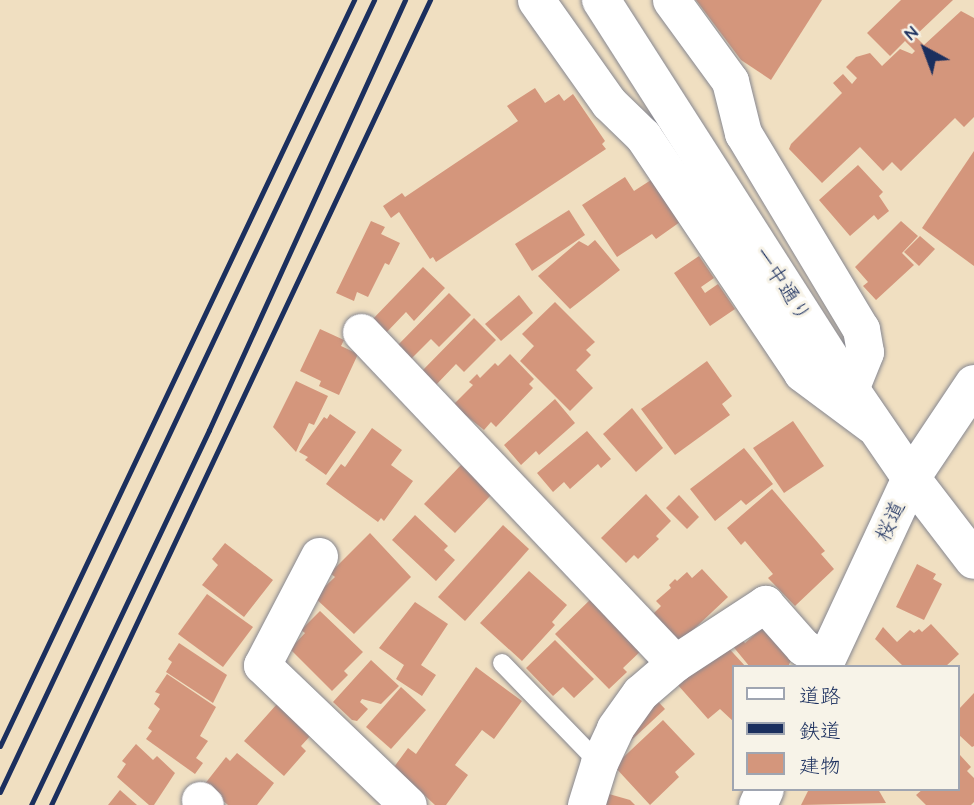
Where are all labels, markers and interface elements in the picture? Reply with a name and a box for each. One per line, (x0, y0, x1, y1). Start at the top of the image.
north arrow (890, 14, 960, 84)
text: N (899, 21, 923, 46)
street label: 一中通り (750, 242, 816, 326)
street label: 桜道 (870, 497, 910, 545)
legend (732, 665, 960, 791)
text: 道路 (799, 684, 841, 708)
text: 鉄道 (799, 719, 841, 743)
text: 建物 (799, 754, 841, 778)

